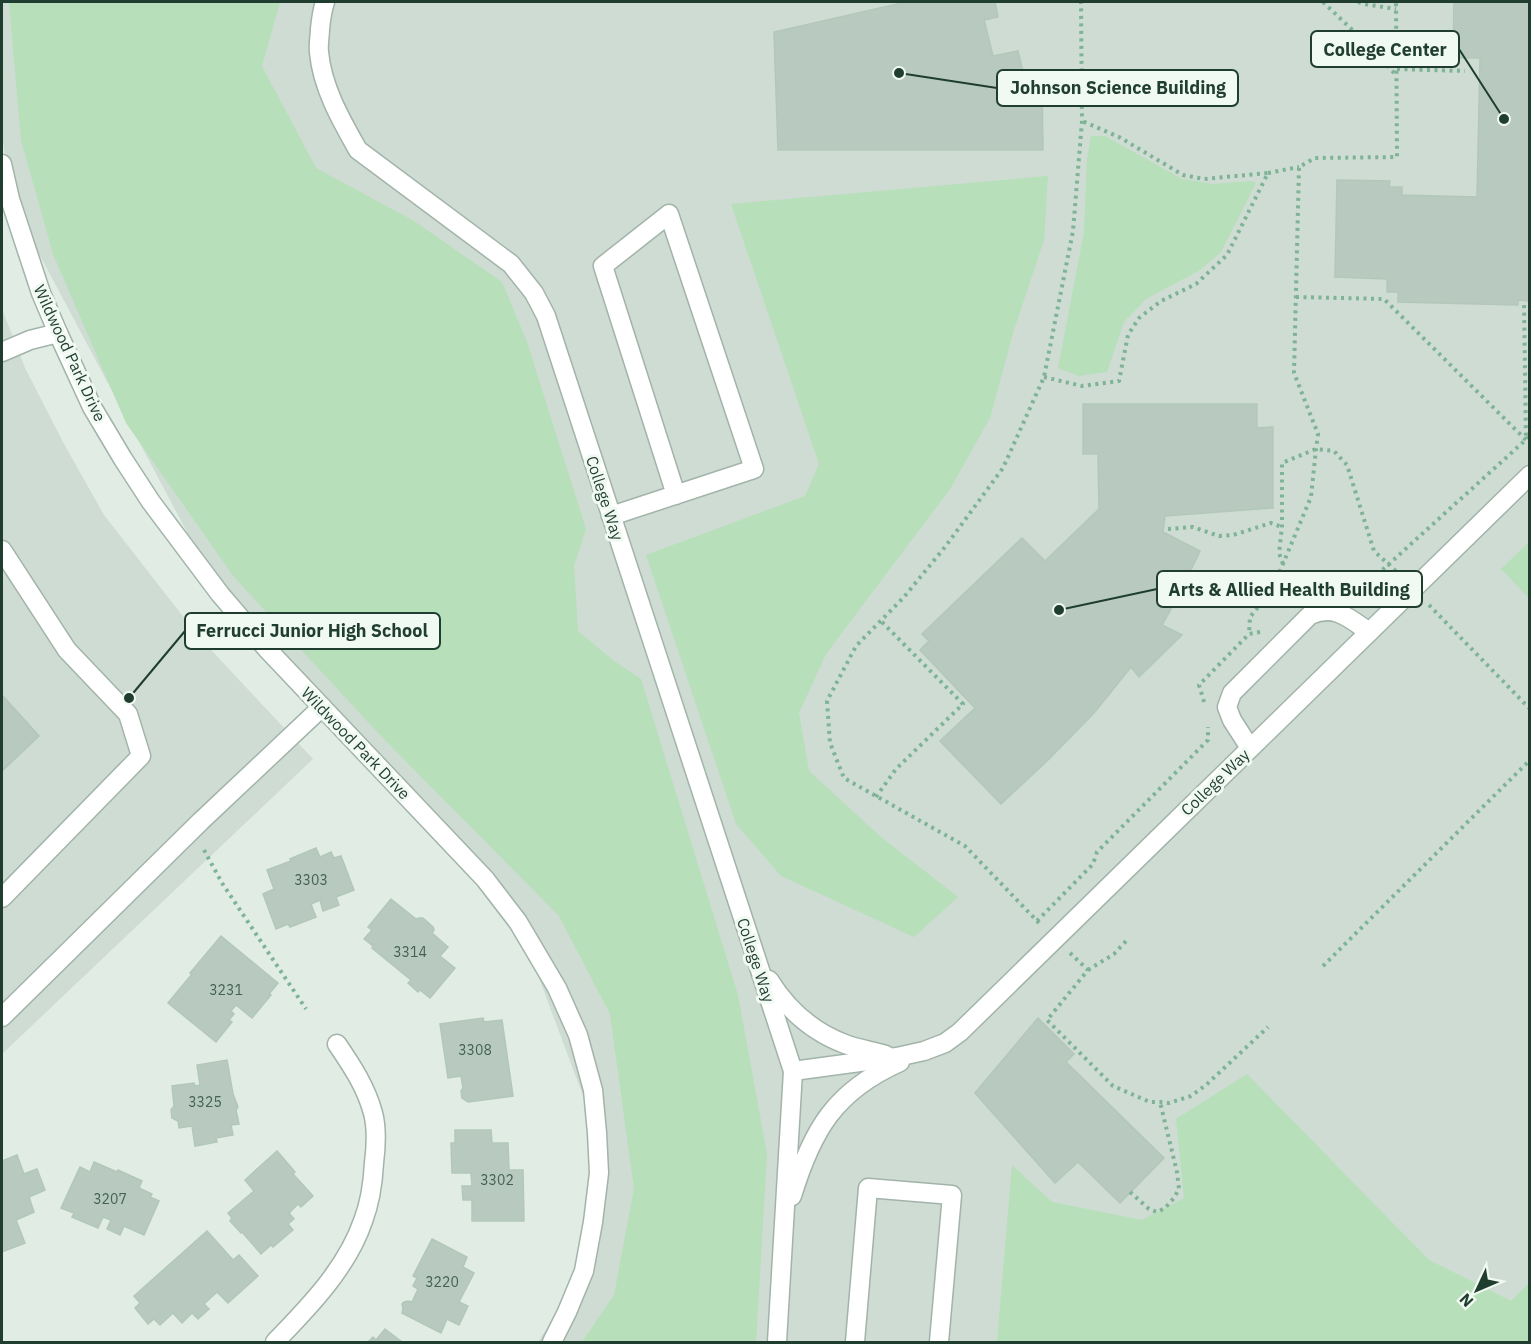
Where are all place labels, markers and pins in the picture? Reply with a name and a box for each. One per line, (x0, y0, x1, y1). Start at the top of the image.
callout: College Center (1311, 31, 1459, 67)
callout: Johnson Science Building (997, 70, 1238, 106)
callout: Arts & Allied Health Building (1157, 571, 1422, 607)
callout: Ferrucci Junior High School (185, 613, 440, 649)

